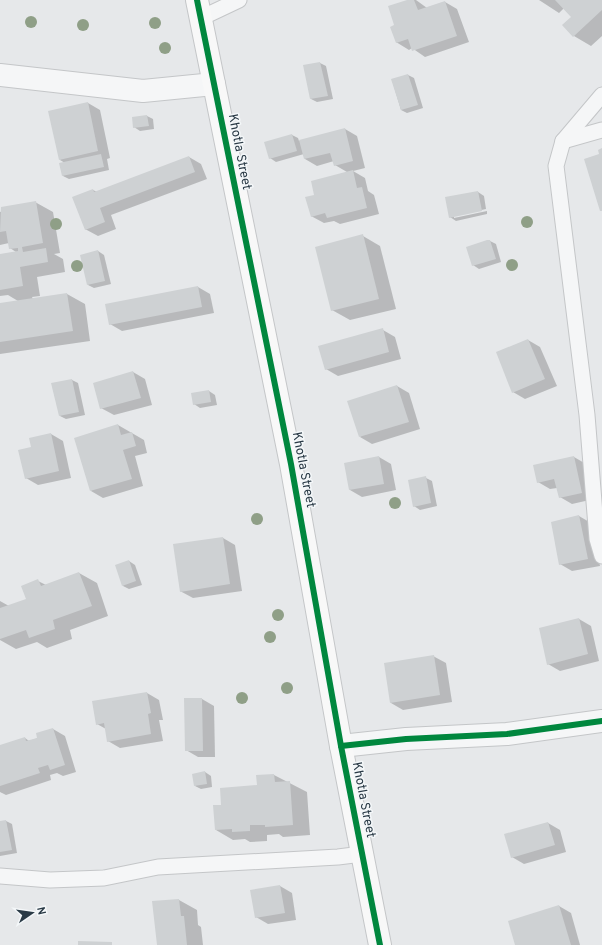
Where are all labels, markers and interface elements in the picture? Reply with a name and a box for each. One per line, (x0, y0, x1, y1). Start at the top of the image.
street label: Khotla Street (224, 113, 254, 191)
street label: Khotla Street (288, 431, 318, 509)
street label: Khotla Street (348, 761, 378, 839)
north arrow (12, 893, 52, 933)
text: N (33, 906, 48, 916)

